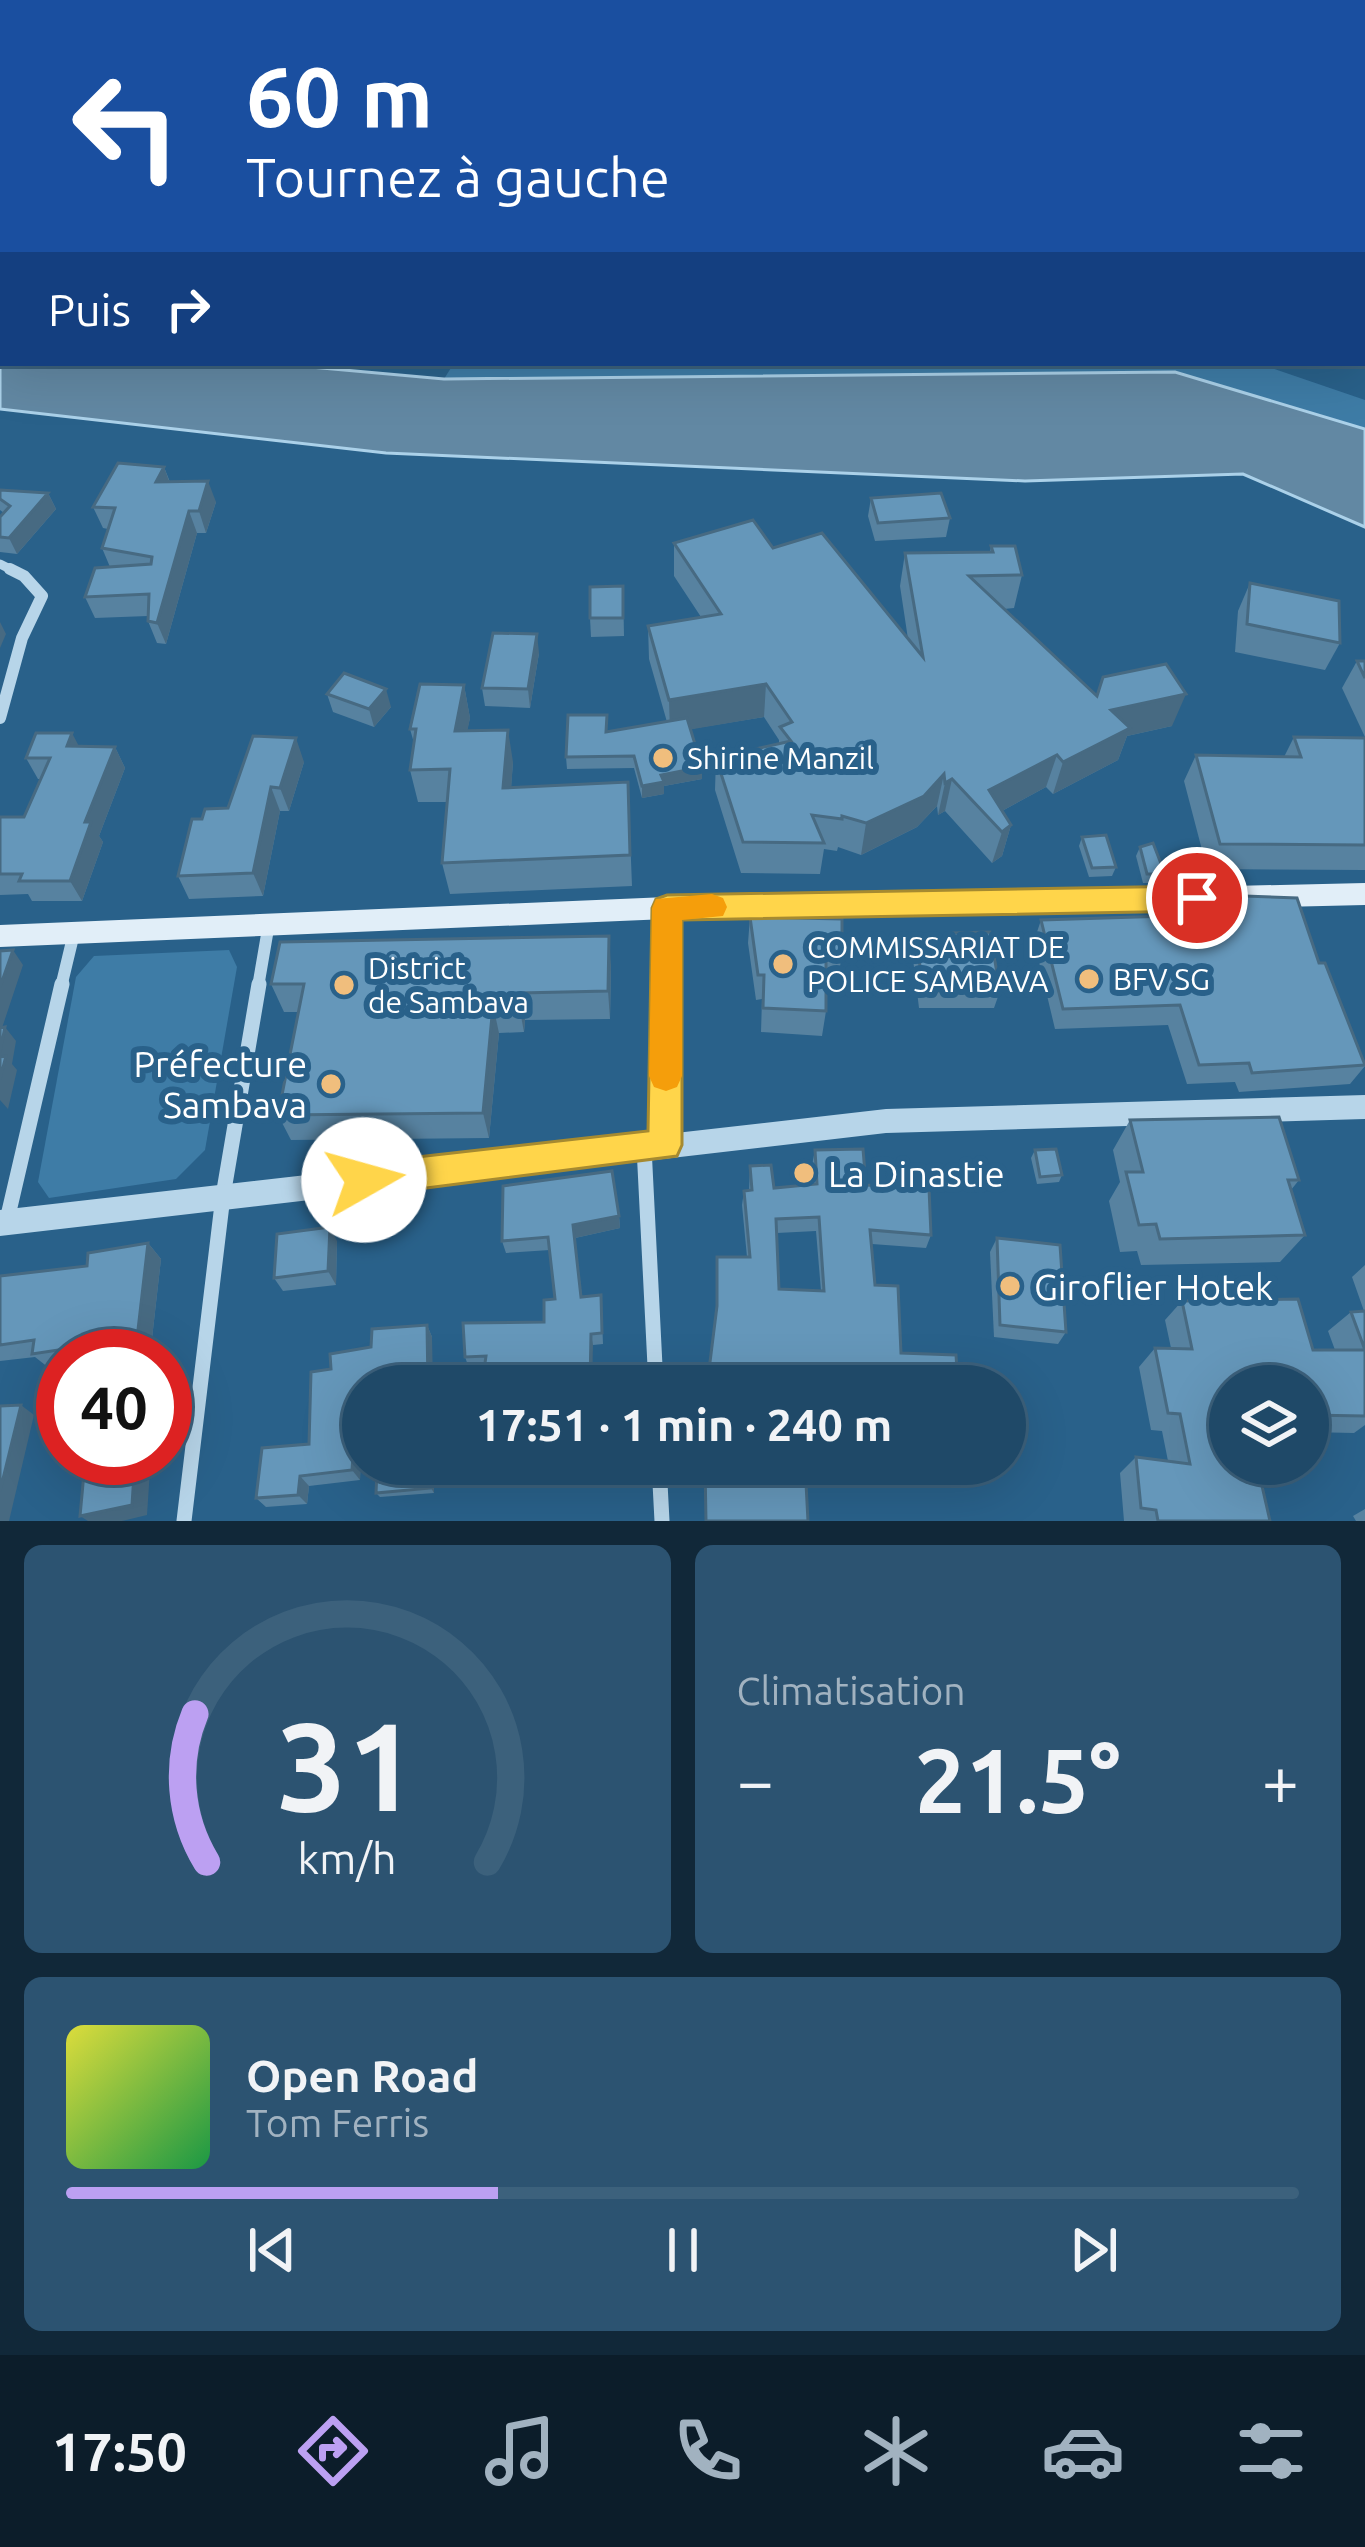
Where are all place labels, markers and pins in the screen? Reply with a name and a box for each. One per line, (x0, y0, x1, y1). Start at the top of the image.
place label: Shirine Manzil (687, 741, 874, 775)
marker: Shirine Manzil (650, 745, 676, 771)
pin (1146, 847, 1248, 949)
place label: COMMISSARIAT DE POLICE SAMBAVA (807, 930, 1065, 998)
place label: District de Sambava (368, 951, 529, 1019)
marker: COMMISSARIAT DE POLICE SAMBAVA (770, 951, 796, 977)
place label: BFV SG (1113, 962, 1210, 996)
marker: BFV SG (1076, 966, 1102, 992)
marker: District de Sambava (331, 972, 357, 998)
place label: Préfecture Sambava (134, 1043, 307, 1125)
marker: Préfecture Sambava (318, 1071, 344, 1097)
place label: La Dinastie (828, 1153, 1005, 1194)
marker: La Dinastie (791, 1160, 817, 1186)
place label: Giroflier Hotek (1034, 1266, 1273, 1307)
marker: Giroflier Hotek (997, 1273, 1023, 1299)

